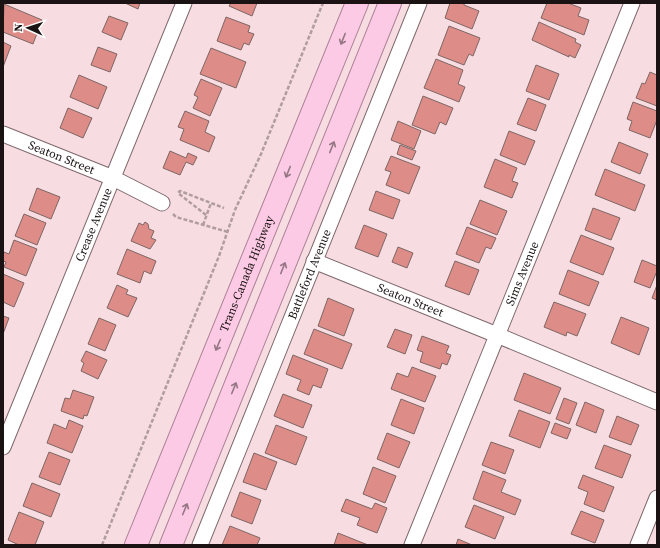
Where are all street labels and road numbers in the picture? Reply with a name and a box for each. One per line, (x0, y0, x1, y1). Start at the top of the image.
street label: Seaton Street (26, 137, 97, 178)
street label: Crease Avenue (71, 186, 116, 264)
street label: Trans-Canada Highway (216, 212, 278, 334)
street label: Battleford Avenue (284, 227, 335, 322)
street label: Sims Avenue (502, 239, 542, 308)
street label: Seaton Street (375, 279, 446, 321)

